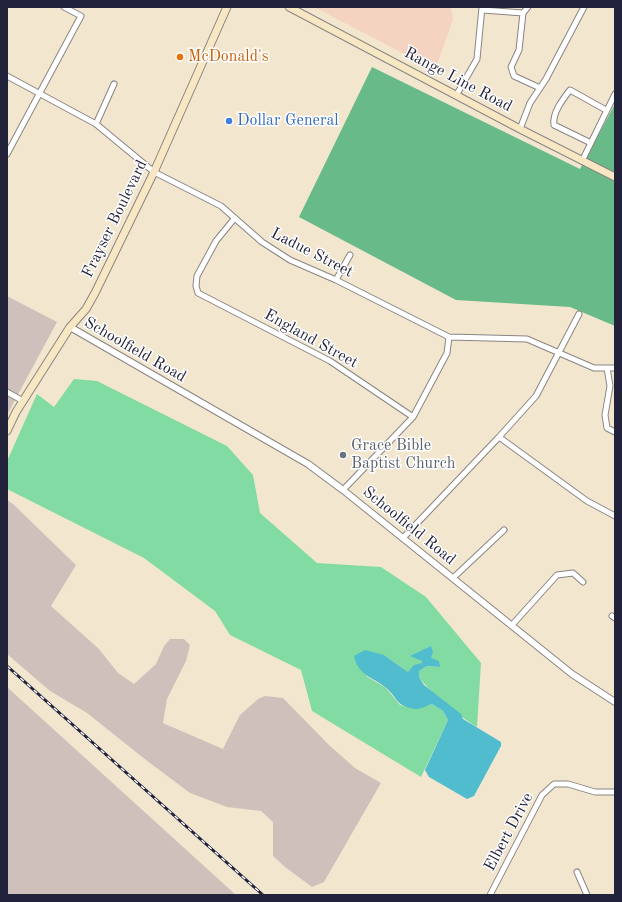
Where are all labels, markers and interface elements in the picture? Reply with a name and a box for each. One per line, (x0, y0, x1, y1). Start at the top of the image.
street label: Range Line Road (401, 43, 515, 117)
place label: McDonald's (188, 47, 269, 67)
marker: McDonald's (175, 52, 185, 62)
place label: Dollar General (237, 111, 339, 131)
marker: Dollar General (224, 116, 234, 126)
street label: Frayser Boulevard (78, 157, 152, 281)
street label: Ladue Street (268, 224, 356, 282)
street label: England Street (261, 305, 361, 373)
street label: Schoolfield Road (81, 313, 189, 387)
place label: Grace Bible Baptist Church (351, 436, 455, 474)
marker: Grace Bible Baptist Church (338, 450, 348, 460)
street label: Schoolfield Road (358, 483, 460, 569)
street label: Elbert Drive (480, 790, 538, 874)

